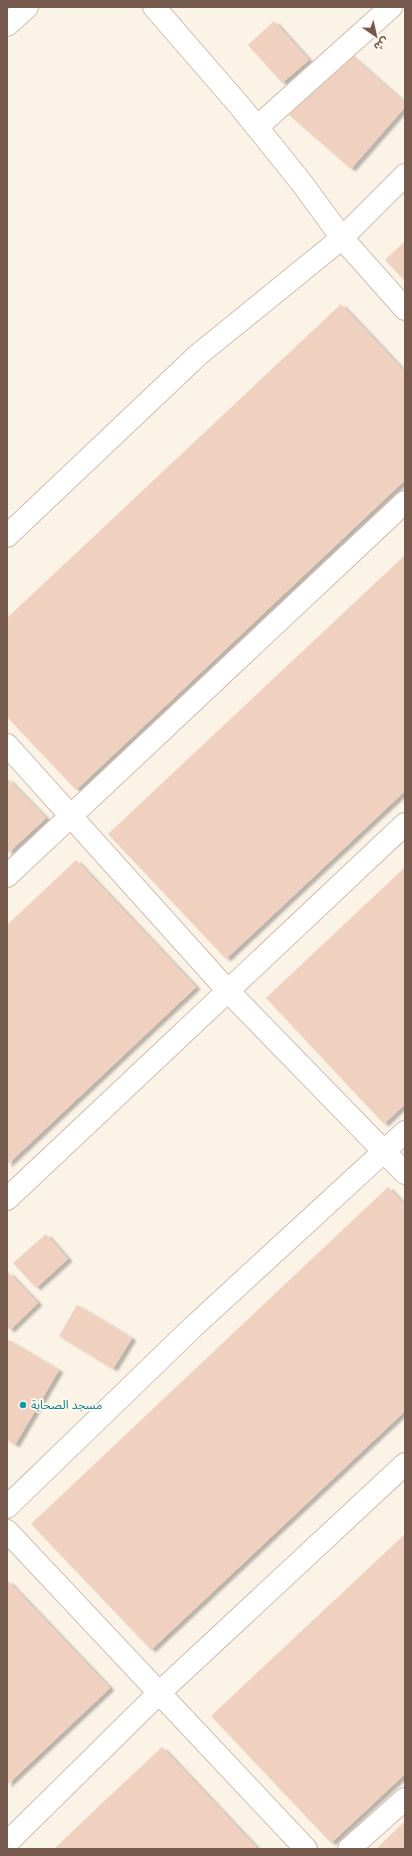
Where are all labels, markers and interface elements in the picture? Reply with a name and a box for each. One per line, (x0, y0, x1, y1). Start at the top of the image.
north arrow (356, 16, 396, 56)
text: ش (371, 33, 392, 55)
place label: مسجد الصحابة (31, 1396, 102, 1413)
marker: مسجد الصحابة (18, 1400, 28, 1410)

